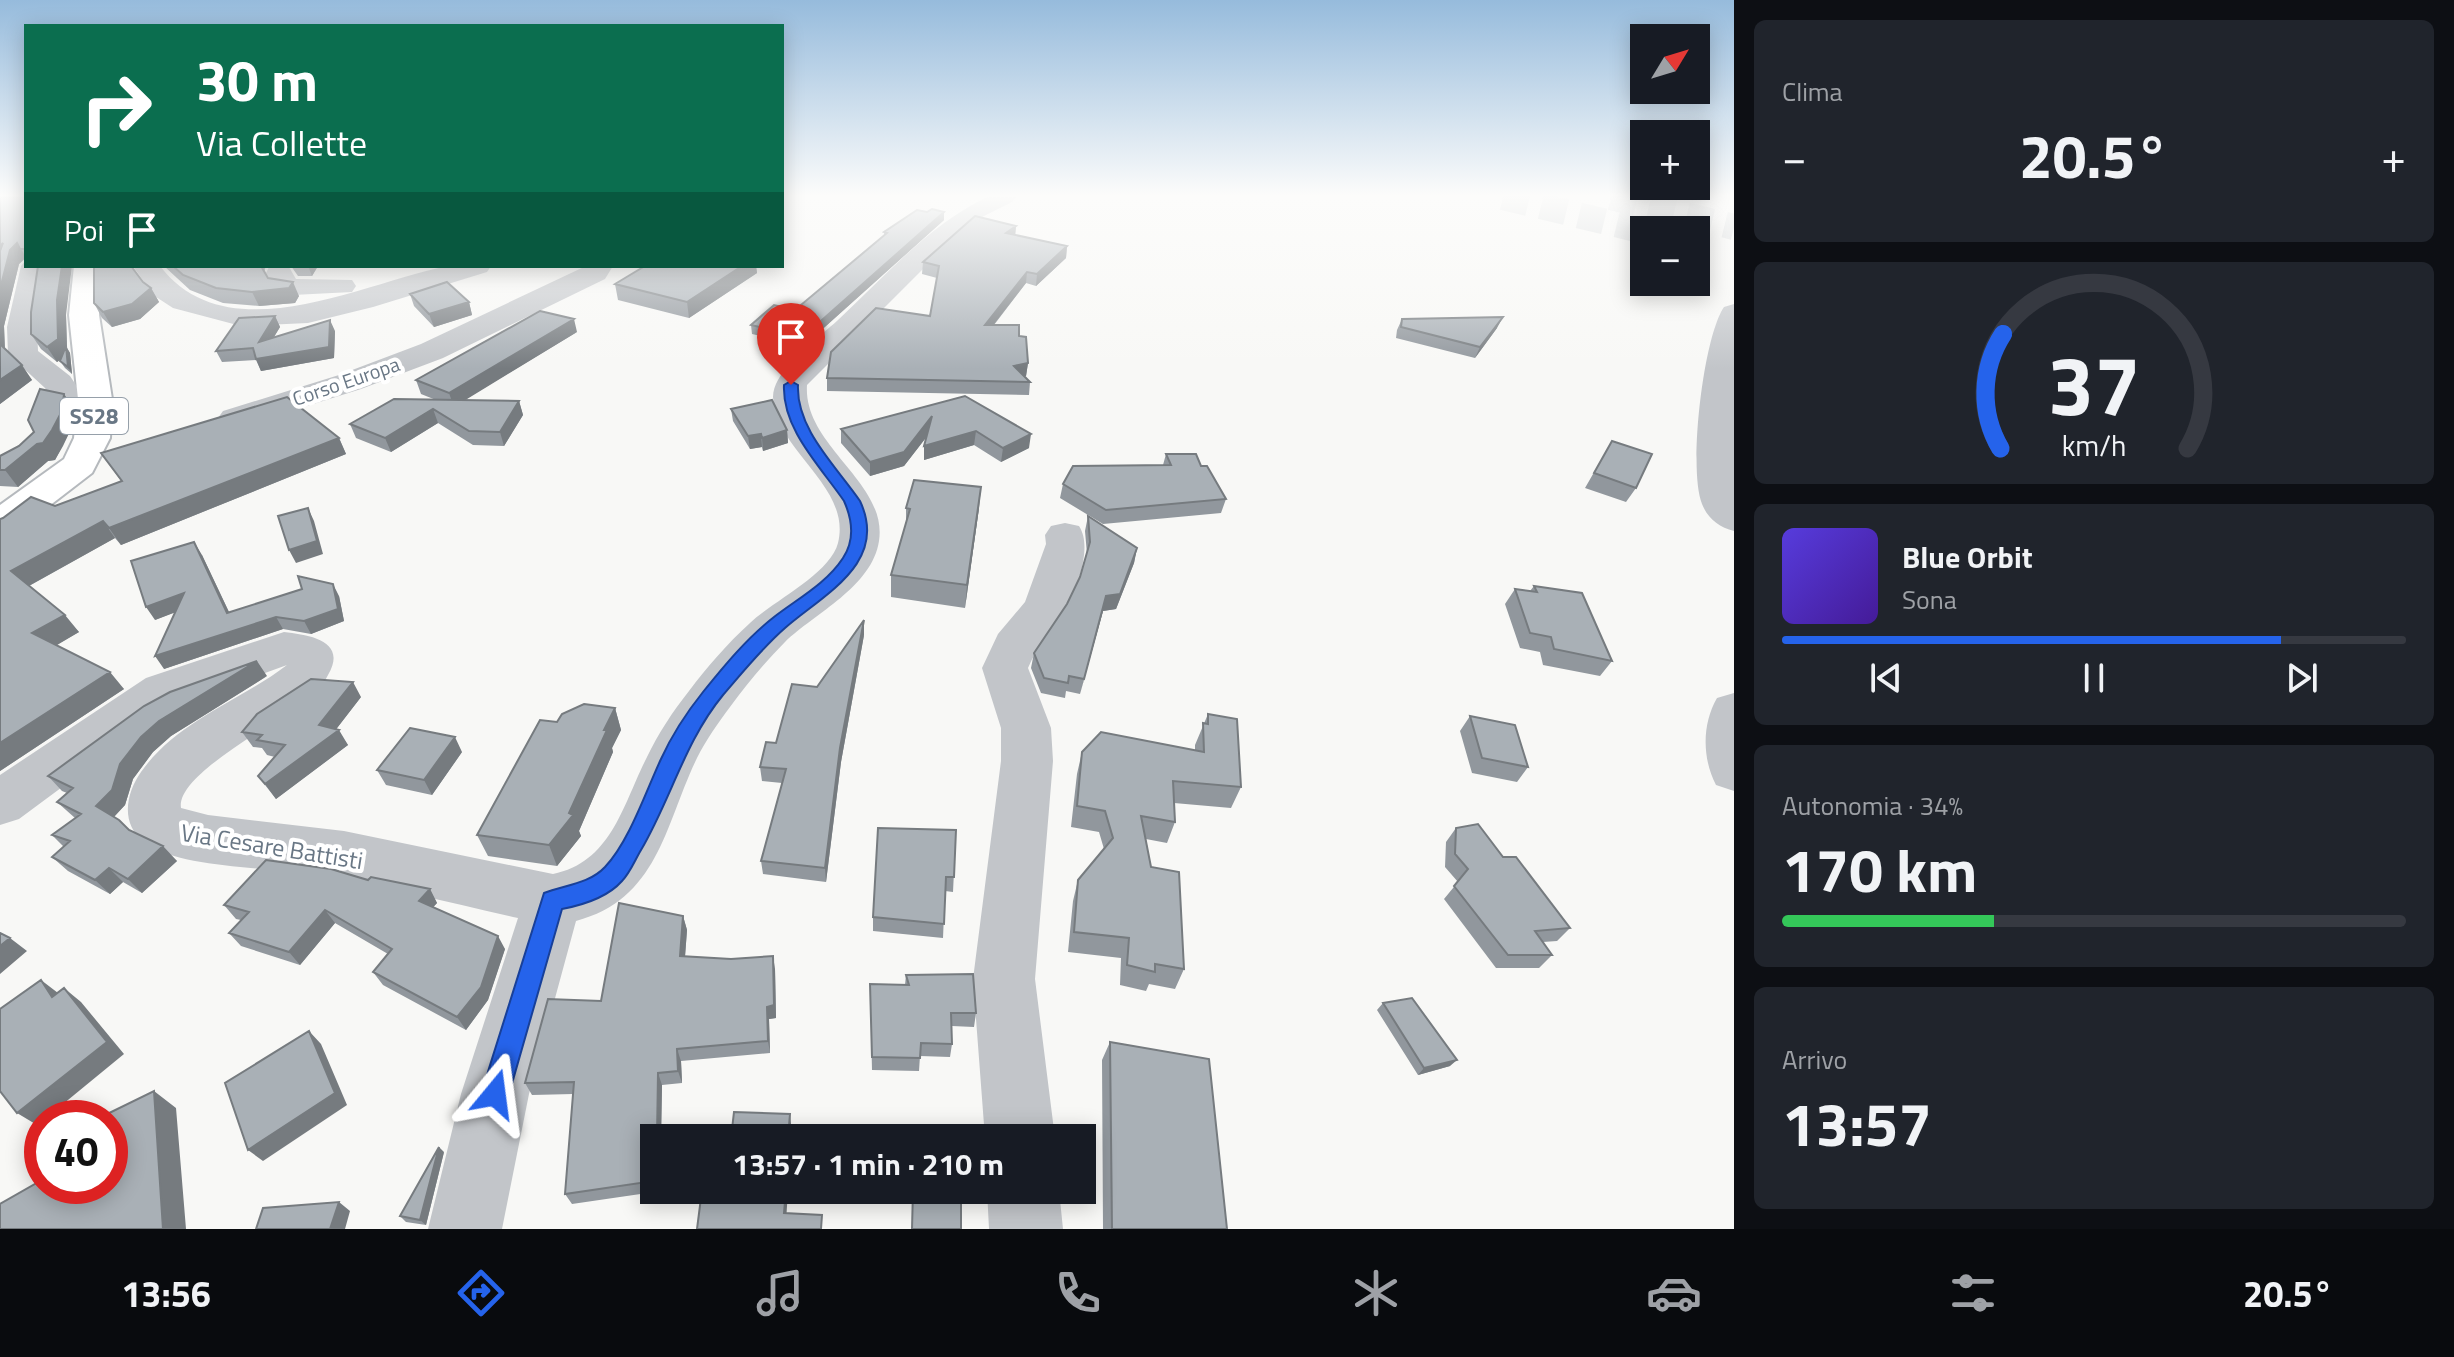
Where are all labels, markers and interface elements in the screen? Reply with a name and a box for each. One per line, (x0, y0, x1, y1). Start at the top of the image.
north arrow (1630, 24, 1710, 104)
map controls (1630, 24, 1710, 296)
text: 30 m (196, 38, 318, 123)
icon: right (64, 56, 168, 160)
text: Clima (1782, 72, 1843, 111)
text: 20.5° (2019, 110, 2169, 201)
text: Via Collette (196, 115, 367, 170)
button: + (1630, 120, 1710, 200)
text: − (1782, 123, 1807, 190)
text: + (2381, 123, 2406, 190)
text: Poi (64, 207, 104, 253)
icon: arrive (120, 208, 164, 252)
button: − (1630, 216, 1710, 296)
pin (757, 303, 825, 385)
icon: arrive (769, 315, 813, 359)
text: 37 (2047, 320, 2141, 446)
street label: Corso Europa (288, 348, 404, 414)
road number: SS28 (60, 398, 128, 434)
text: km/h (2062, 424, 2126, 467)
text: Blue Orbit (1902, 534, 2033, 580)
text: Sona (1902, 580, 1957, 619)
icon: previous (1864, 656, 1908, 700)
icon: pause (2072, 656, 2116, 700)
icon: next (2280, 656, 2324, 700)
text: Autonomia · 34% (1782, 786, 1963, 825)
street label: Via Cesare Battisti (178, 814, 366, 878)
text: 170 km (1782, 824, 1977, 915)
text: Arrivo (1782, 1040, 1847, 1079)
position arrow (453, 1052, 537, 1136)
text: 13:57 (1782, 1078, 1932, 1169)
speed limit sign: 40 (24, 1100, 128, 1204)
text: 13:57 · 1 min · 210 m (732, 1141, 1004, 1187)
icon: directions (453, 1265, 509, 1321)
icon: music (752, 1265, 808, 1321)
icon: phone (1050, 1265, 1106, 1321)
icon: climate (1348, 1265, 1404, 1321)
icon: car (1646, 1265, 1702, 1321)
icon: filters (1945, 1265, 2001, 1321)
text: 13:56 (121, 1266, 211, 1321)
text: 20.5° (2243, 1266, 2333, 1321)

